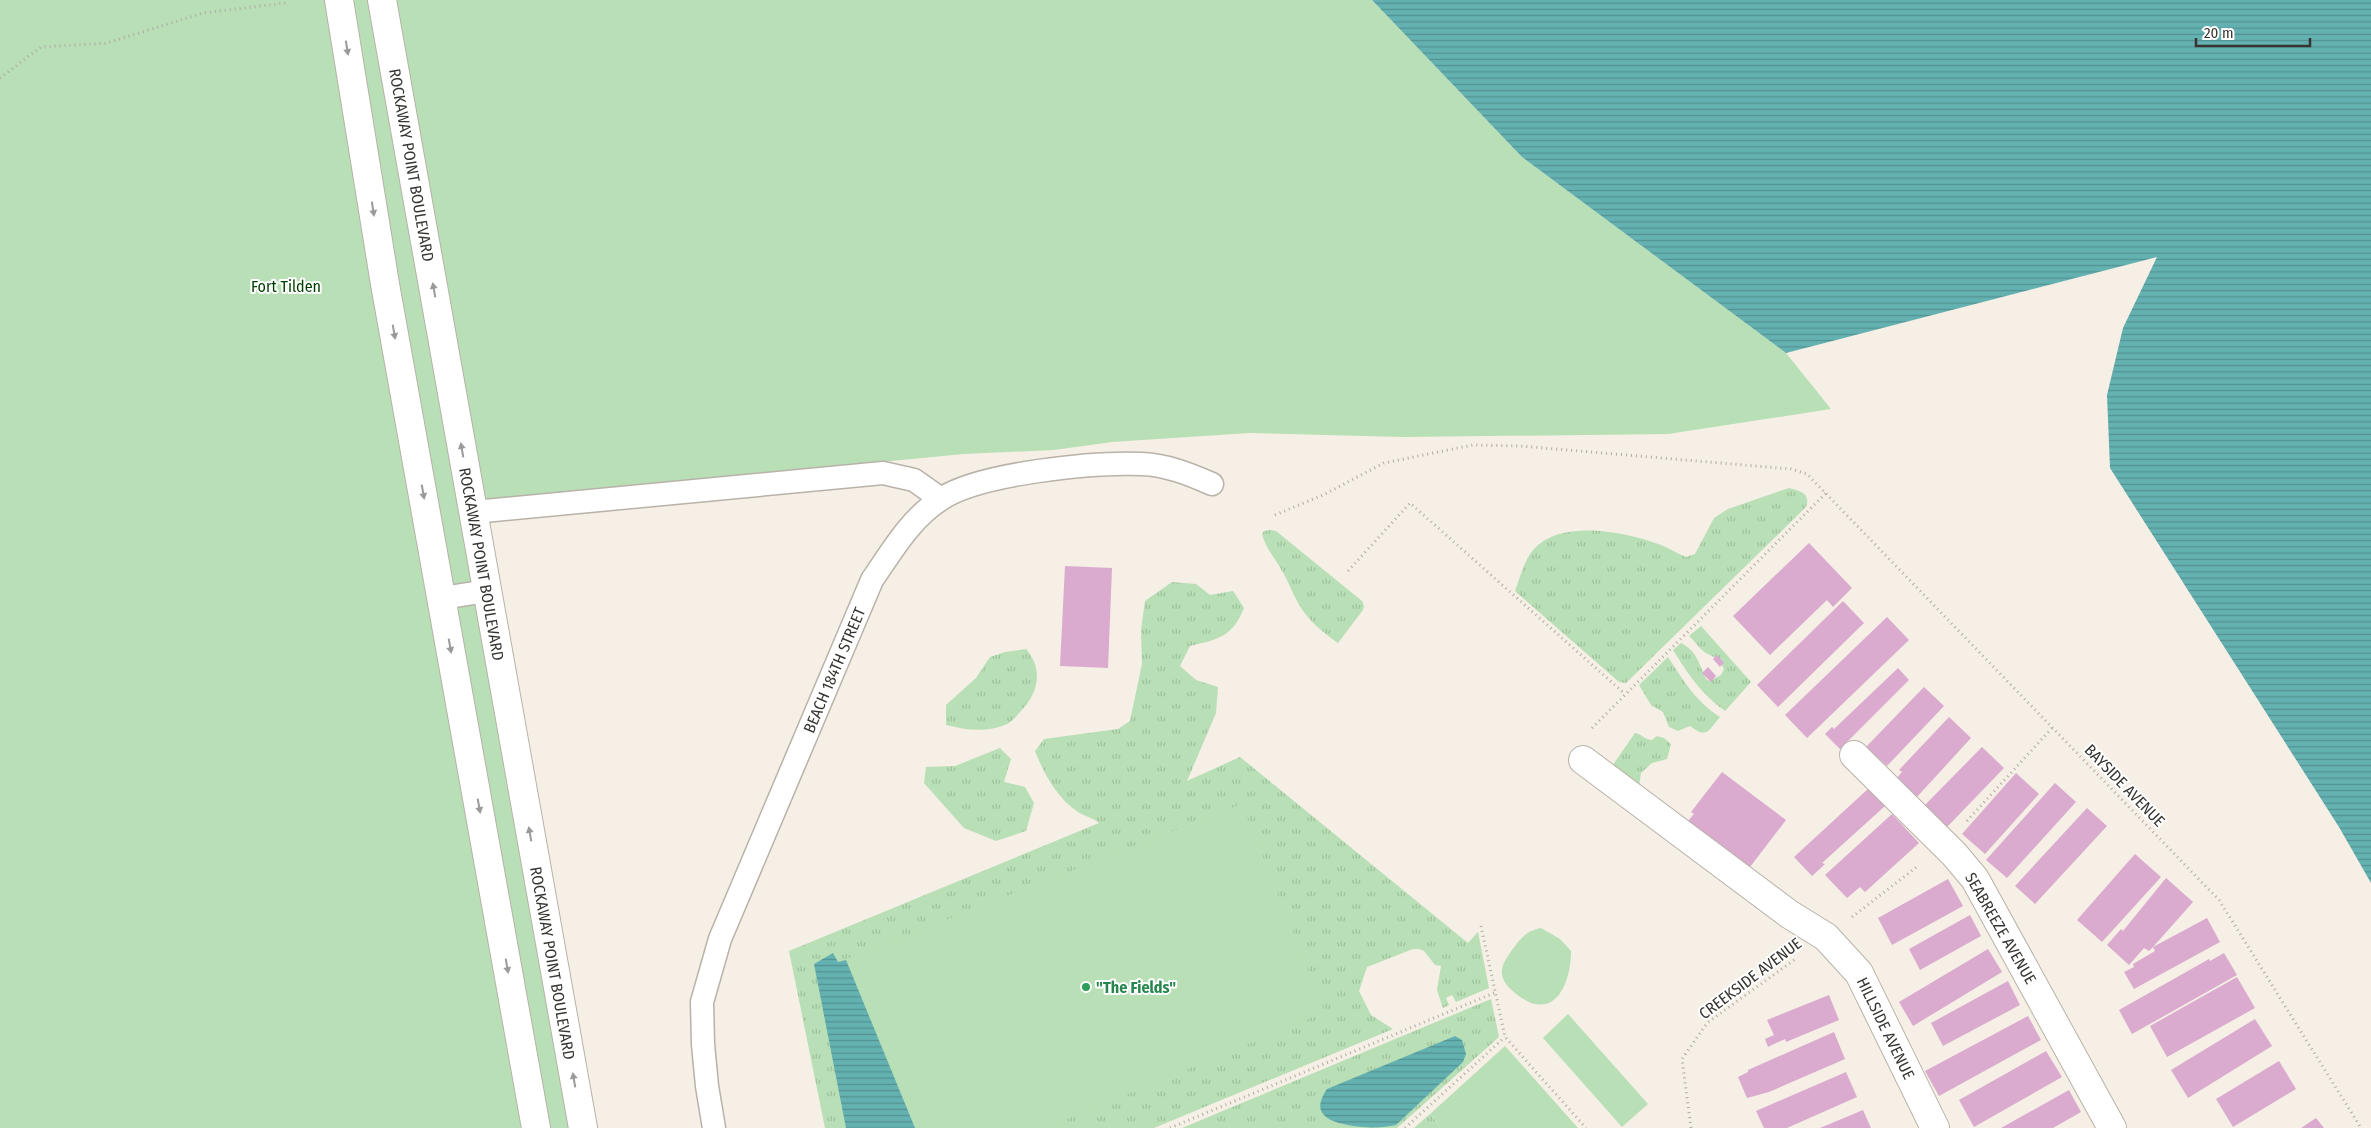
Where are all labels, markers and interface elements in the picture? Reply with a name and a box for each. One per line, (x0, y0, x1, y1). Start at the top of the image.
scale bar (2196, 15, 2310, 47)
text: 20 m (2204, 24, 2234, 42)
one-way arrow (343, 41, 351, 57)
street label: ROCKAWAY POINT BOULEVARD (385, 67, 438, 263)
one-way arrow (369, 201, 377, 217)
park label: Fort Tilden (251, 277, 321, 296)
one-way arrow (429, 282, 437, 298)
one-way arrow (390, 325, 398, 340)
one-way arrow (458, 441, 466, 457)
street label: ROCKAWAY POINT BOULEVARD (455, 466, 508, 662)
one-way arrow (419, 485, 427, 501)
street label: BEACH 184TH STREET (799, 604, 870, 736)
one-way arrow (447, 639, 455, 655)
street label: BAYSIDE AVENUE (2081, 740, 2169, 830)
one-way arrow (475, 798, 483, 814)
one-way arrow (526, 826, 534, 842)
street label: ROCKAWAY POINT BOULEVARD (526, 865, 579, 1061)
street label: SEABREEZE AVENUE (1961, 869, 2040, 987)
street label: CREEKSIDE AVENUE (1695, 934, 1805, 1023)
one-way arrow (504, 958, 512, 974)
street label: HILLSIDE AVENUE (1853, 974, 1918, 1082)
place label: "The Fields" (1096, 978, 1176, 997)
marker: "The Fields" (1080, 981, 1092, 993)
one-way arrow (570, 1072, 578, 1088)

